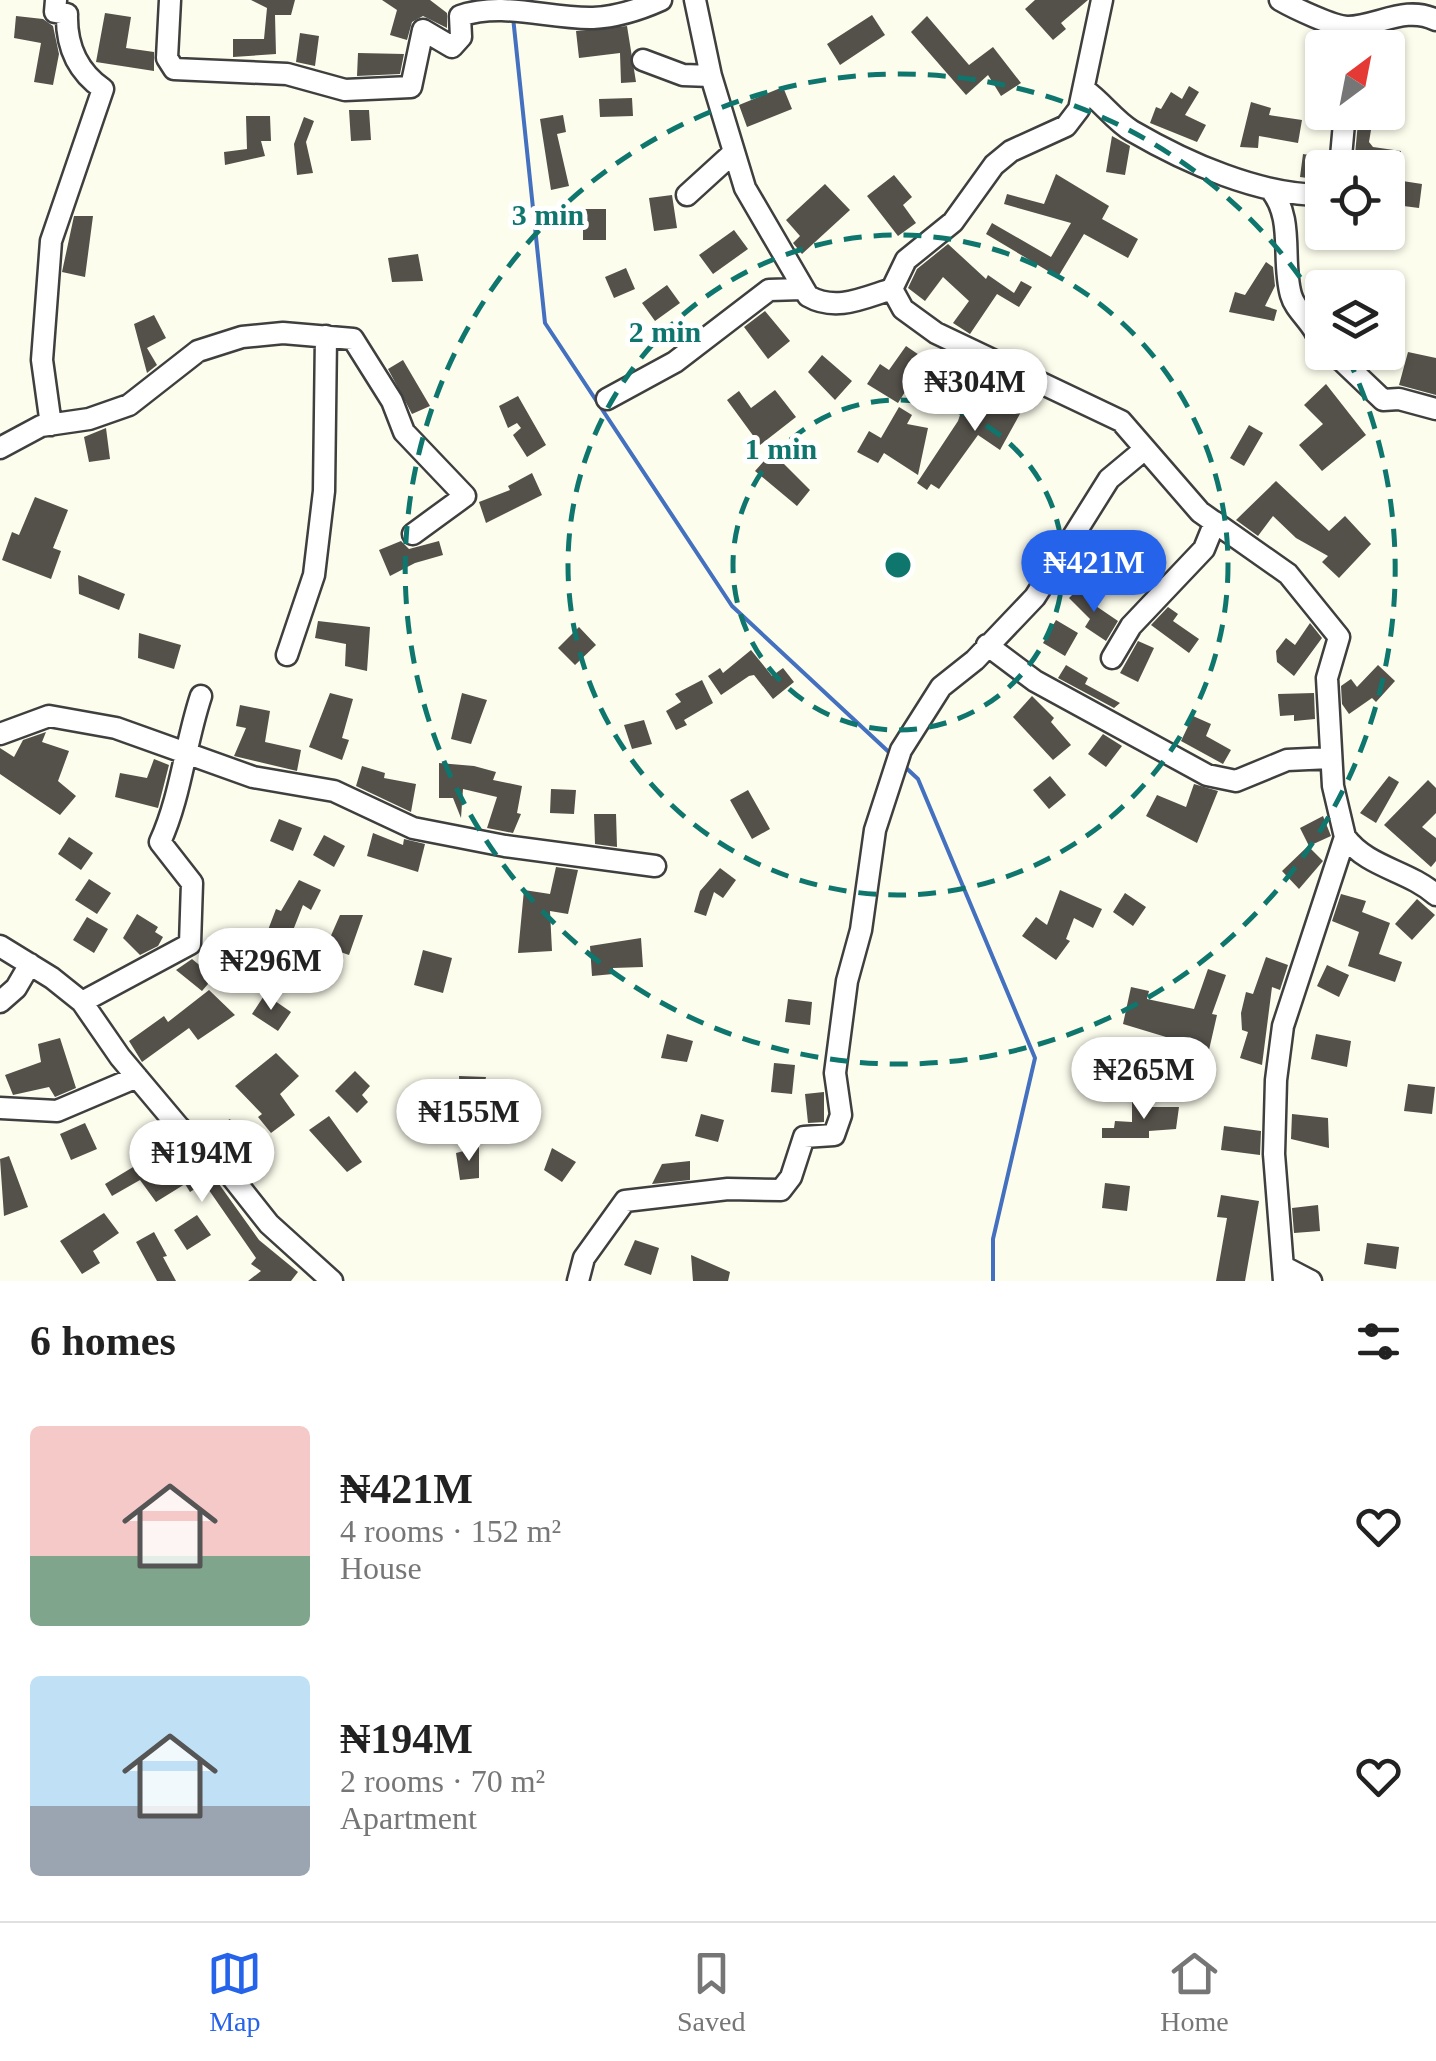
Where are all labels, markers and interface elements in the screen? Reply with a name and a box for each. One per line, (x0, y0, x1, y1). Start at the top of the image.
north arrow (1305, 30, 1405, 130)
map controls (1305, 30, 1405, 370)
button: locate (1305, 150, 1405, 250)
text: 3 min (512, 198, 585, 231)
button: layers (1305, 270, 1405, 370)
text: 2 min (629, 315, 702, 348)
pin: ₦304M (905, 349, 1045, 434)
text: ₦304M (924, 363, 1026, 399)
text: 1 min (745, 432, 818, 465)
pin: ₦421M (1024, 530, 1164, 615)
text: ₦421M (1043, 544, 1145, 580)
centre of rings (880, 547, 916, 583)
pin: ₦296M (201, 928, 341, 1013)
text: ₦296M (220, 942, 322, 978)
pin: ₦265M (1074, 1037, 1214, 1122)
text: ₦265M (1093, 1051, 1195, 1087)
pin: ₦155M (399, 1079, 539, 1164)
text: ₦155M (418, 1093, 520, 1129)
pin: ₦194M (132, 1120, 272, 1205)
text: ₦194M (151, 1134, 253, 1170)
icon: filters (1351, 1314, 1406, 1369)
text: 6 homes (30, 1318, 176, 1364)
icon: home (110, 1466, 230, 1586)
text: ₦421M (340, 1466, 473, 1512)
icon: heart (1351, 1499, 1406, 1554)
text: 4 rooms · 152 m² (340, 1513, 561, 1549)
text: House (340, 1550, 422, 1586)
icon: home (110, 1716, 230, 1836)
text: ₦194M (340, 1716, 473, 1762)
icon: heart (1351, 1749, 1406, 1804)
text: 2 rooms · 70 m² (340, 1763, 545, 1799)
text: Apartment (340, 1800, 477, 1836)
tab: Map (207, 1946, 262, 2038)
tab: Saved (677, 1946, 745, 2038)
tab: Home (1160, 1946, 1229, 2038)

